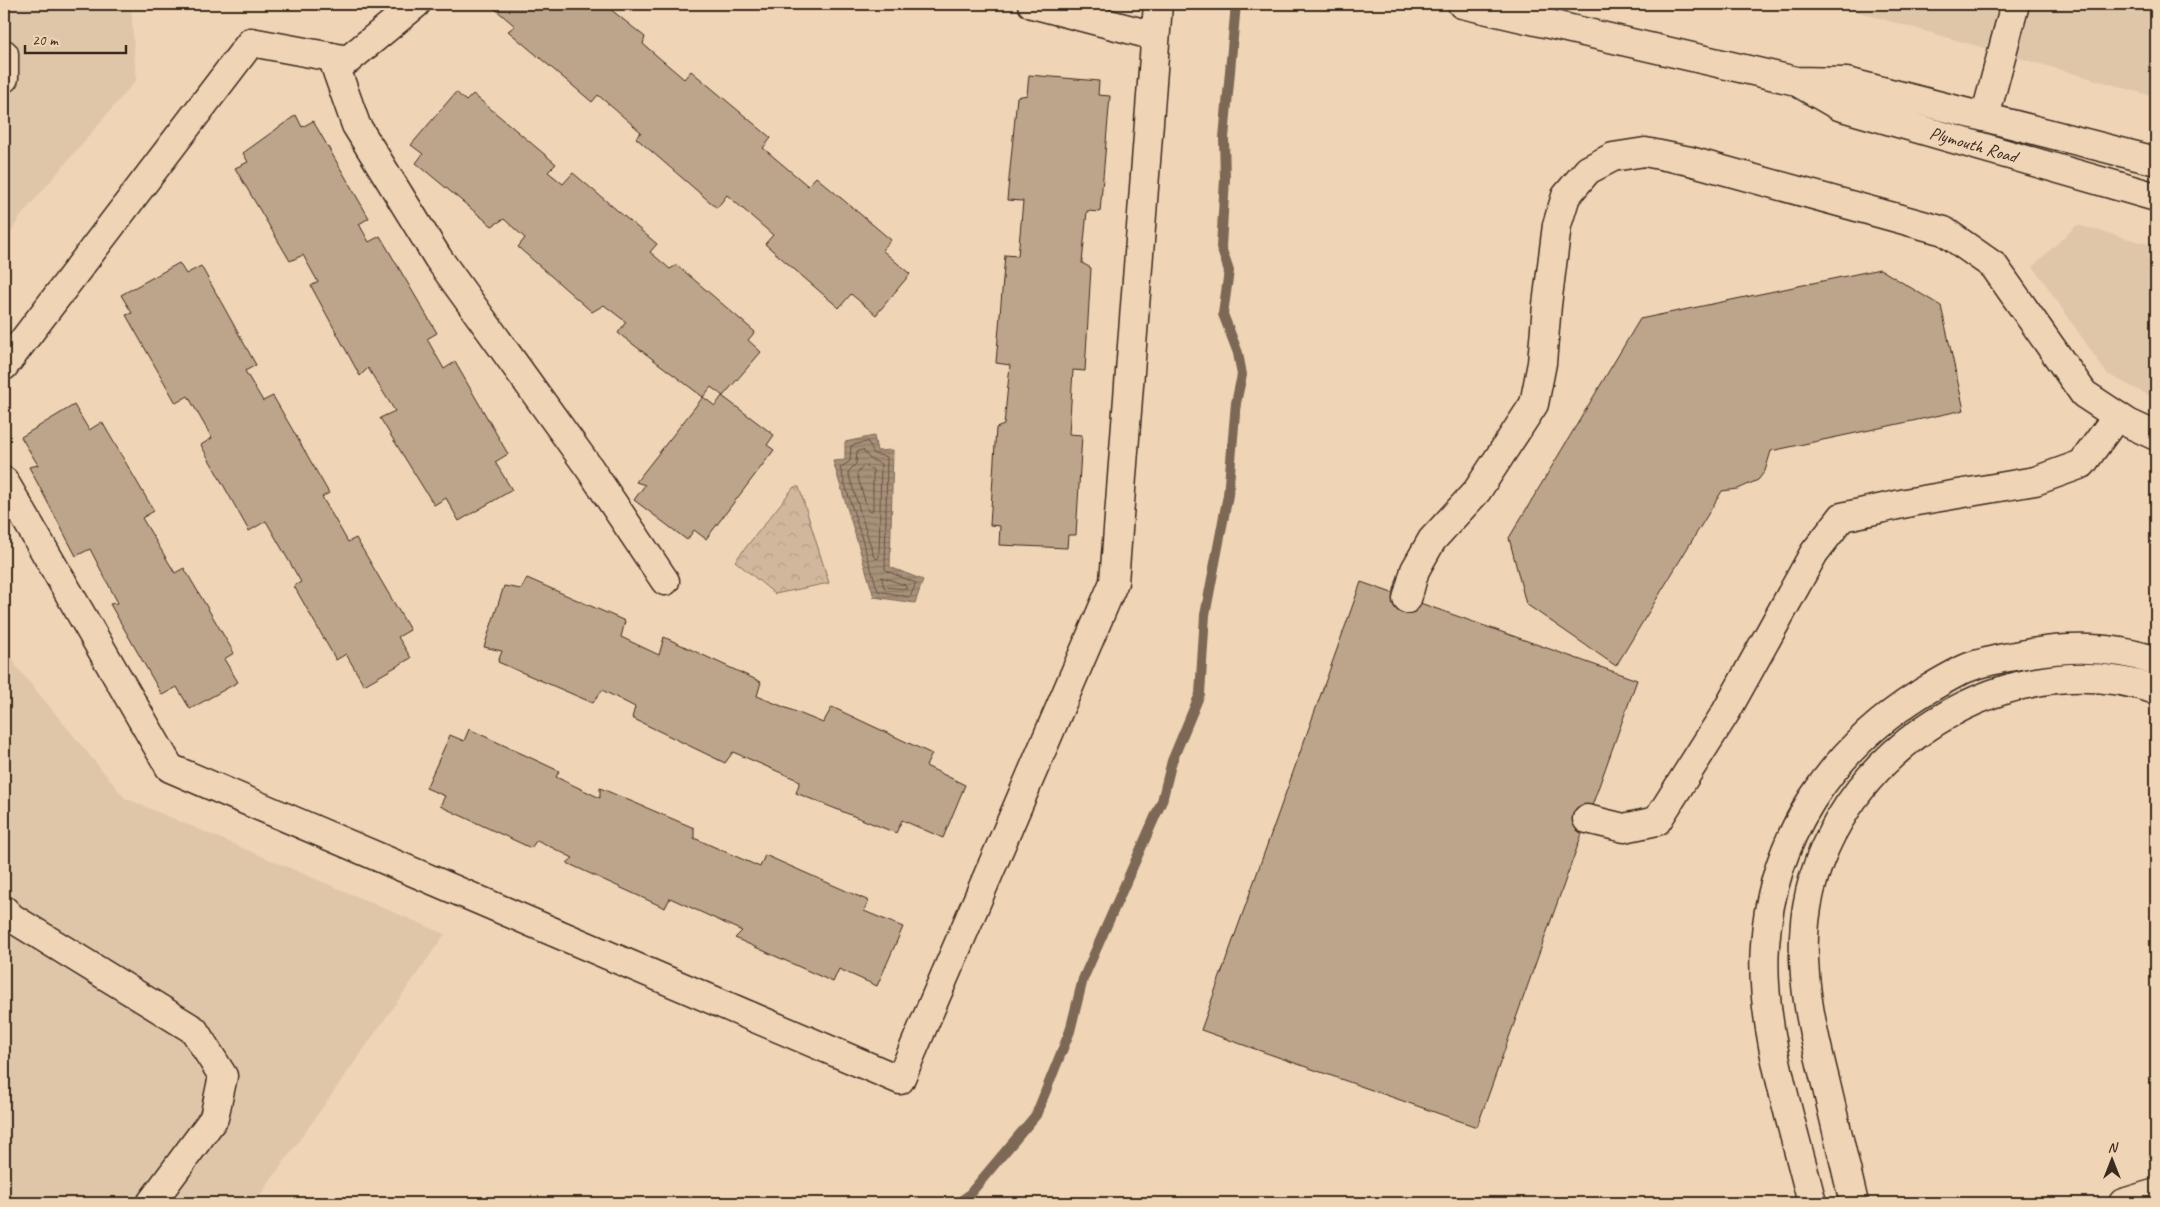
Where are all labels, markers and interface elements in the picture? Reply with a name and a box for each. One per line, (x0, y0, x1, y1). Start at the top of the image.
scale bar (25, 22, 126, 54)
text: 20 m (32, 31, 59, 50)
street label: Plymouth Road (1927, 122, 2023, 168)
north arrow (2088, 1134, 2138, 1184)
text: N (2108, 1139, 2119, 1156)

